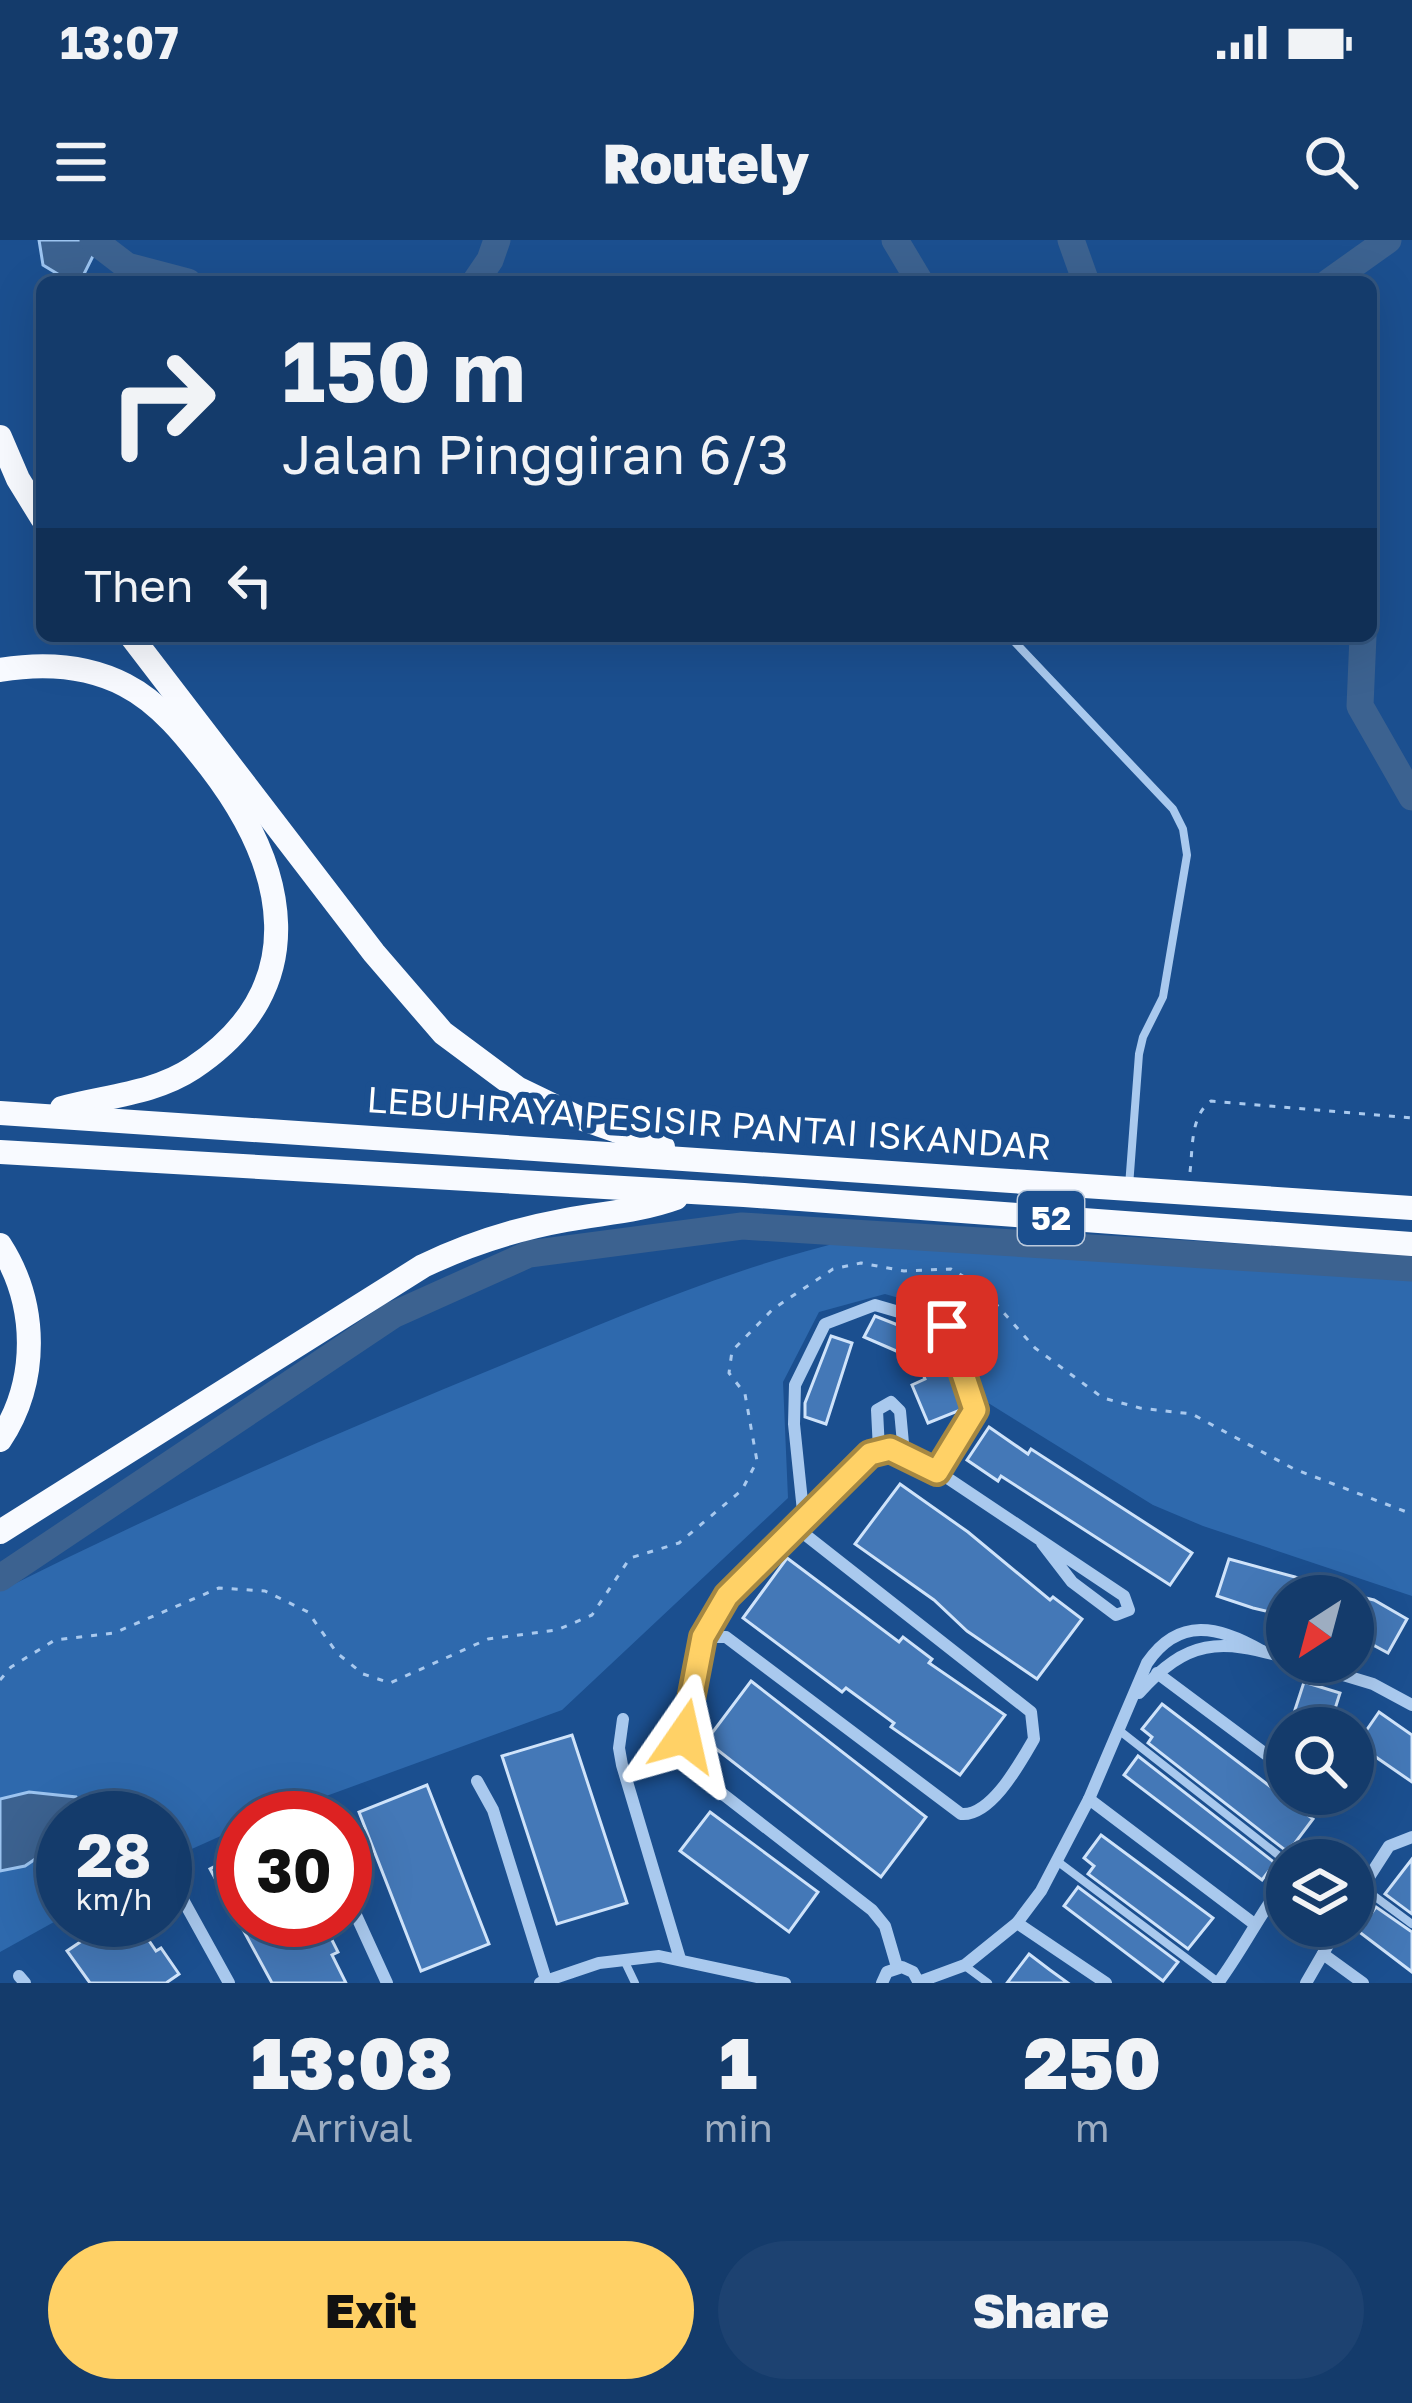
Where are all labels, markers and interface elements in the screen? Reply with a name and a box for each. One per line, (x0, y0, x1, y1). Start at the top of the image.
text: 13:07 (60, 15, 179, 69)
icon: menu (48, 129, 114, 195)
icon: search (1298, 129, 1364, 195)
text: Routely (603, 130, 809, 195)
text: 150 m (282, 320, 526, 420)
icon: right (84, 324, 240, 480)
text: Jalan Pinggiran 6/3 (282, 421, 789, 486)
icon: left (217, 552, 283, 618)
text: Then (84, 558, 193, 612)
street label: LEBUHRAYA PESISIR PANTAI ISKANDAR (365, 1077, 1053, 1168)
road number: 52 (1018, 1191, 1084, 1245)
pin (896, 1275, 998, 1377)
icon: arrive (914, 1293, 980, 1359)
north arrow (1266, 1575, 1374, 1683)
map controls (1266, 1575, 1374, 1947)
position arrow (621, 1673, 747, 1799)
button: search (1266, 1707, 1374, 1815)
speed limit sign: 30 (216, 1791, 372, 1947)
text: 28 (76, 1818, 151, 1890)
button: layers (1266, 1839, 1374, 1947)
text: km/h (76, 1881, 152, 1917)
text: 13:08 (251, 2018, 453, 2105)
text: 1 (719, 2018, 757, 2105)
text: 250 (1024, 2018, 1161, 2105)
text: Arrival (291, 2104, 413, 2151)
text: min (704, 2104, 773, 2151)
text: m (1075, 2104, 1110, 2151)
button: Exit (48, 2241, 694, 2379)
button: Share (718, 2241, 1364, 2379)

